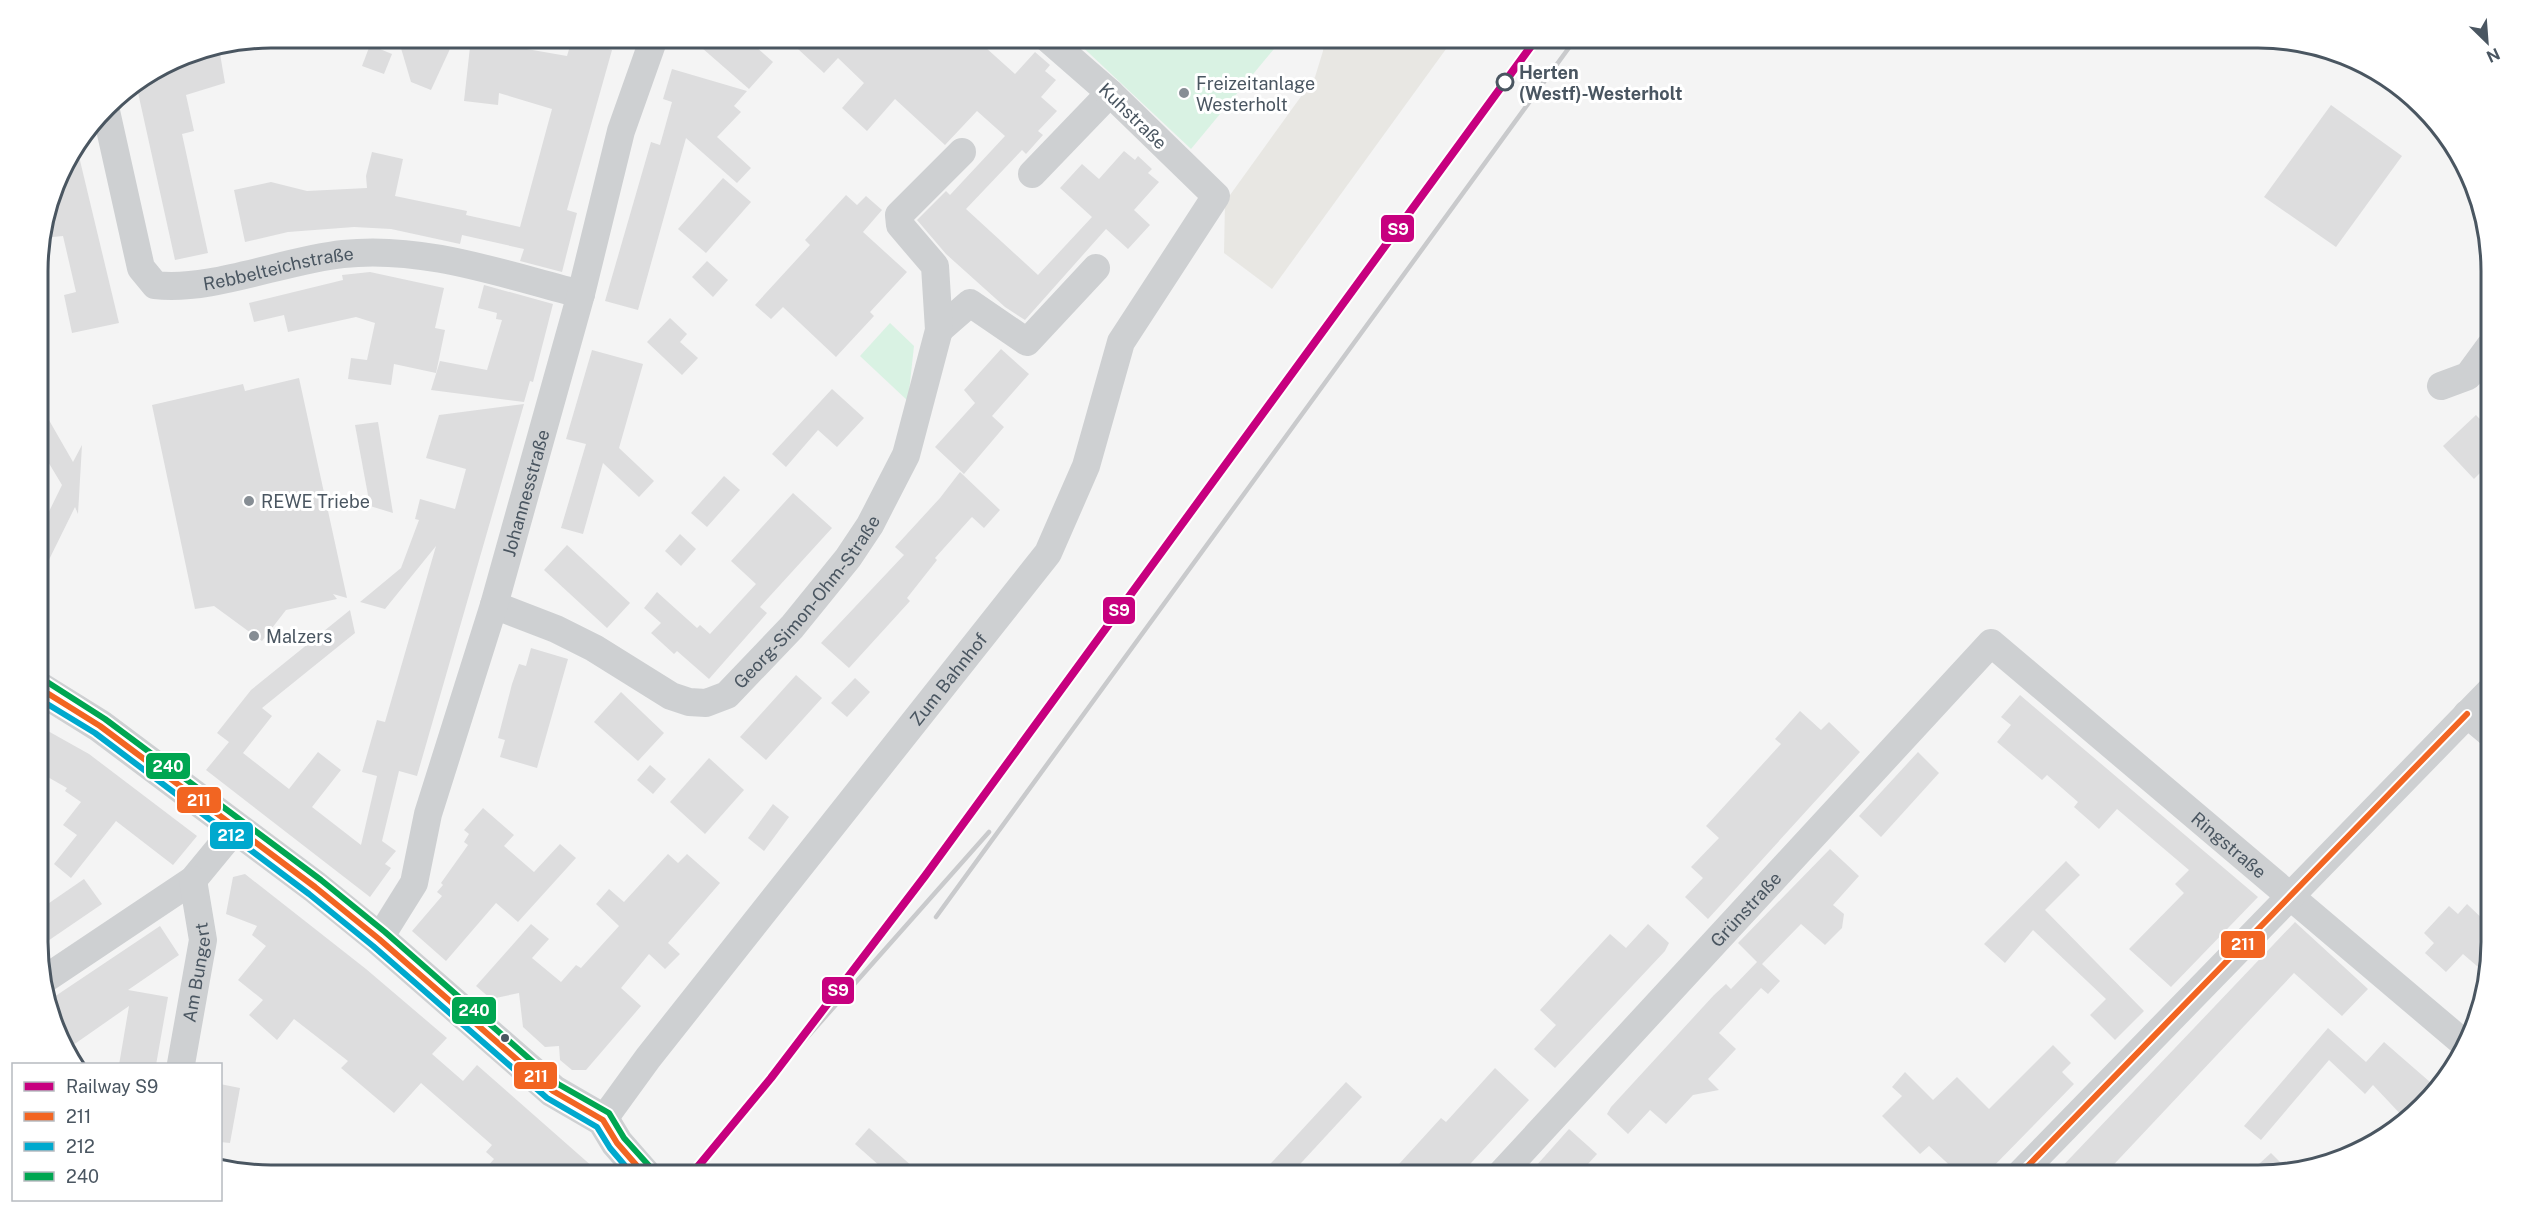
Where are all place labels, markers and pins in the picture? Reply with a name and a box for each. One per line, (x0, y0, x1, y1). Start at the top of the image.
place label: Herten (Westf)-Westerholt (1519, 62, 1682, 104)
place label: Freizeitanlage Westerholt (1196, 73, 1315, 115)
marker: Herten (Westf)-Westerholt (1496, 73, 1514, 91)
marker: Freizeitanlage Westerholt (1177, 86, 1191, 100)
place label: REWE Triebe (261, 491, 370, 512)
marker: REWE Triebe (242, 494, 256, 508)
place label: Malzers (266, 626, 332, 647)
marker: Malzers (247, 629, 261, 643)
unlabelled marker (499, 1032, 511, 1044)

